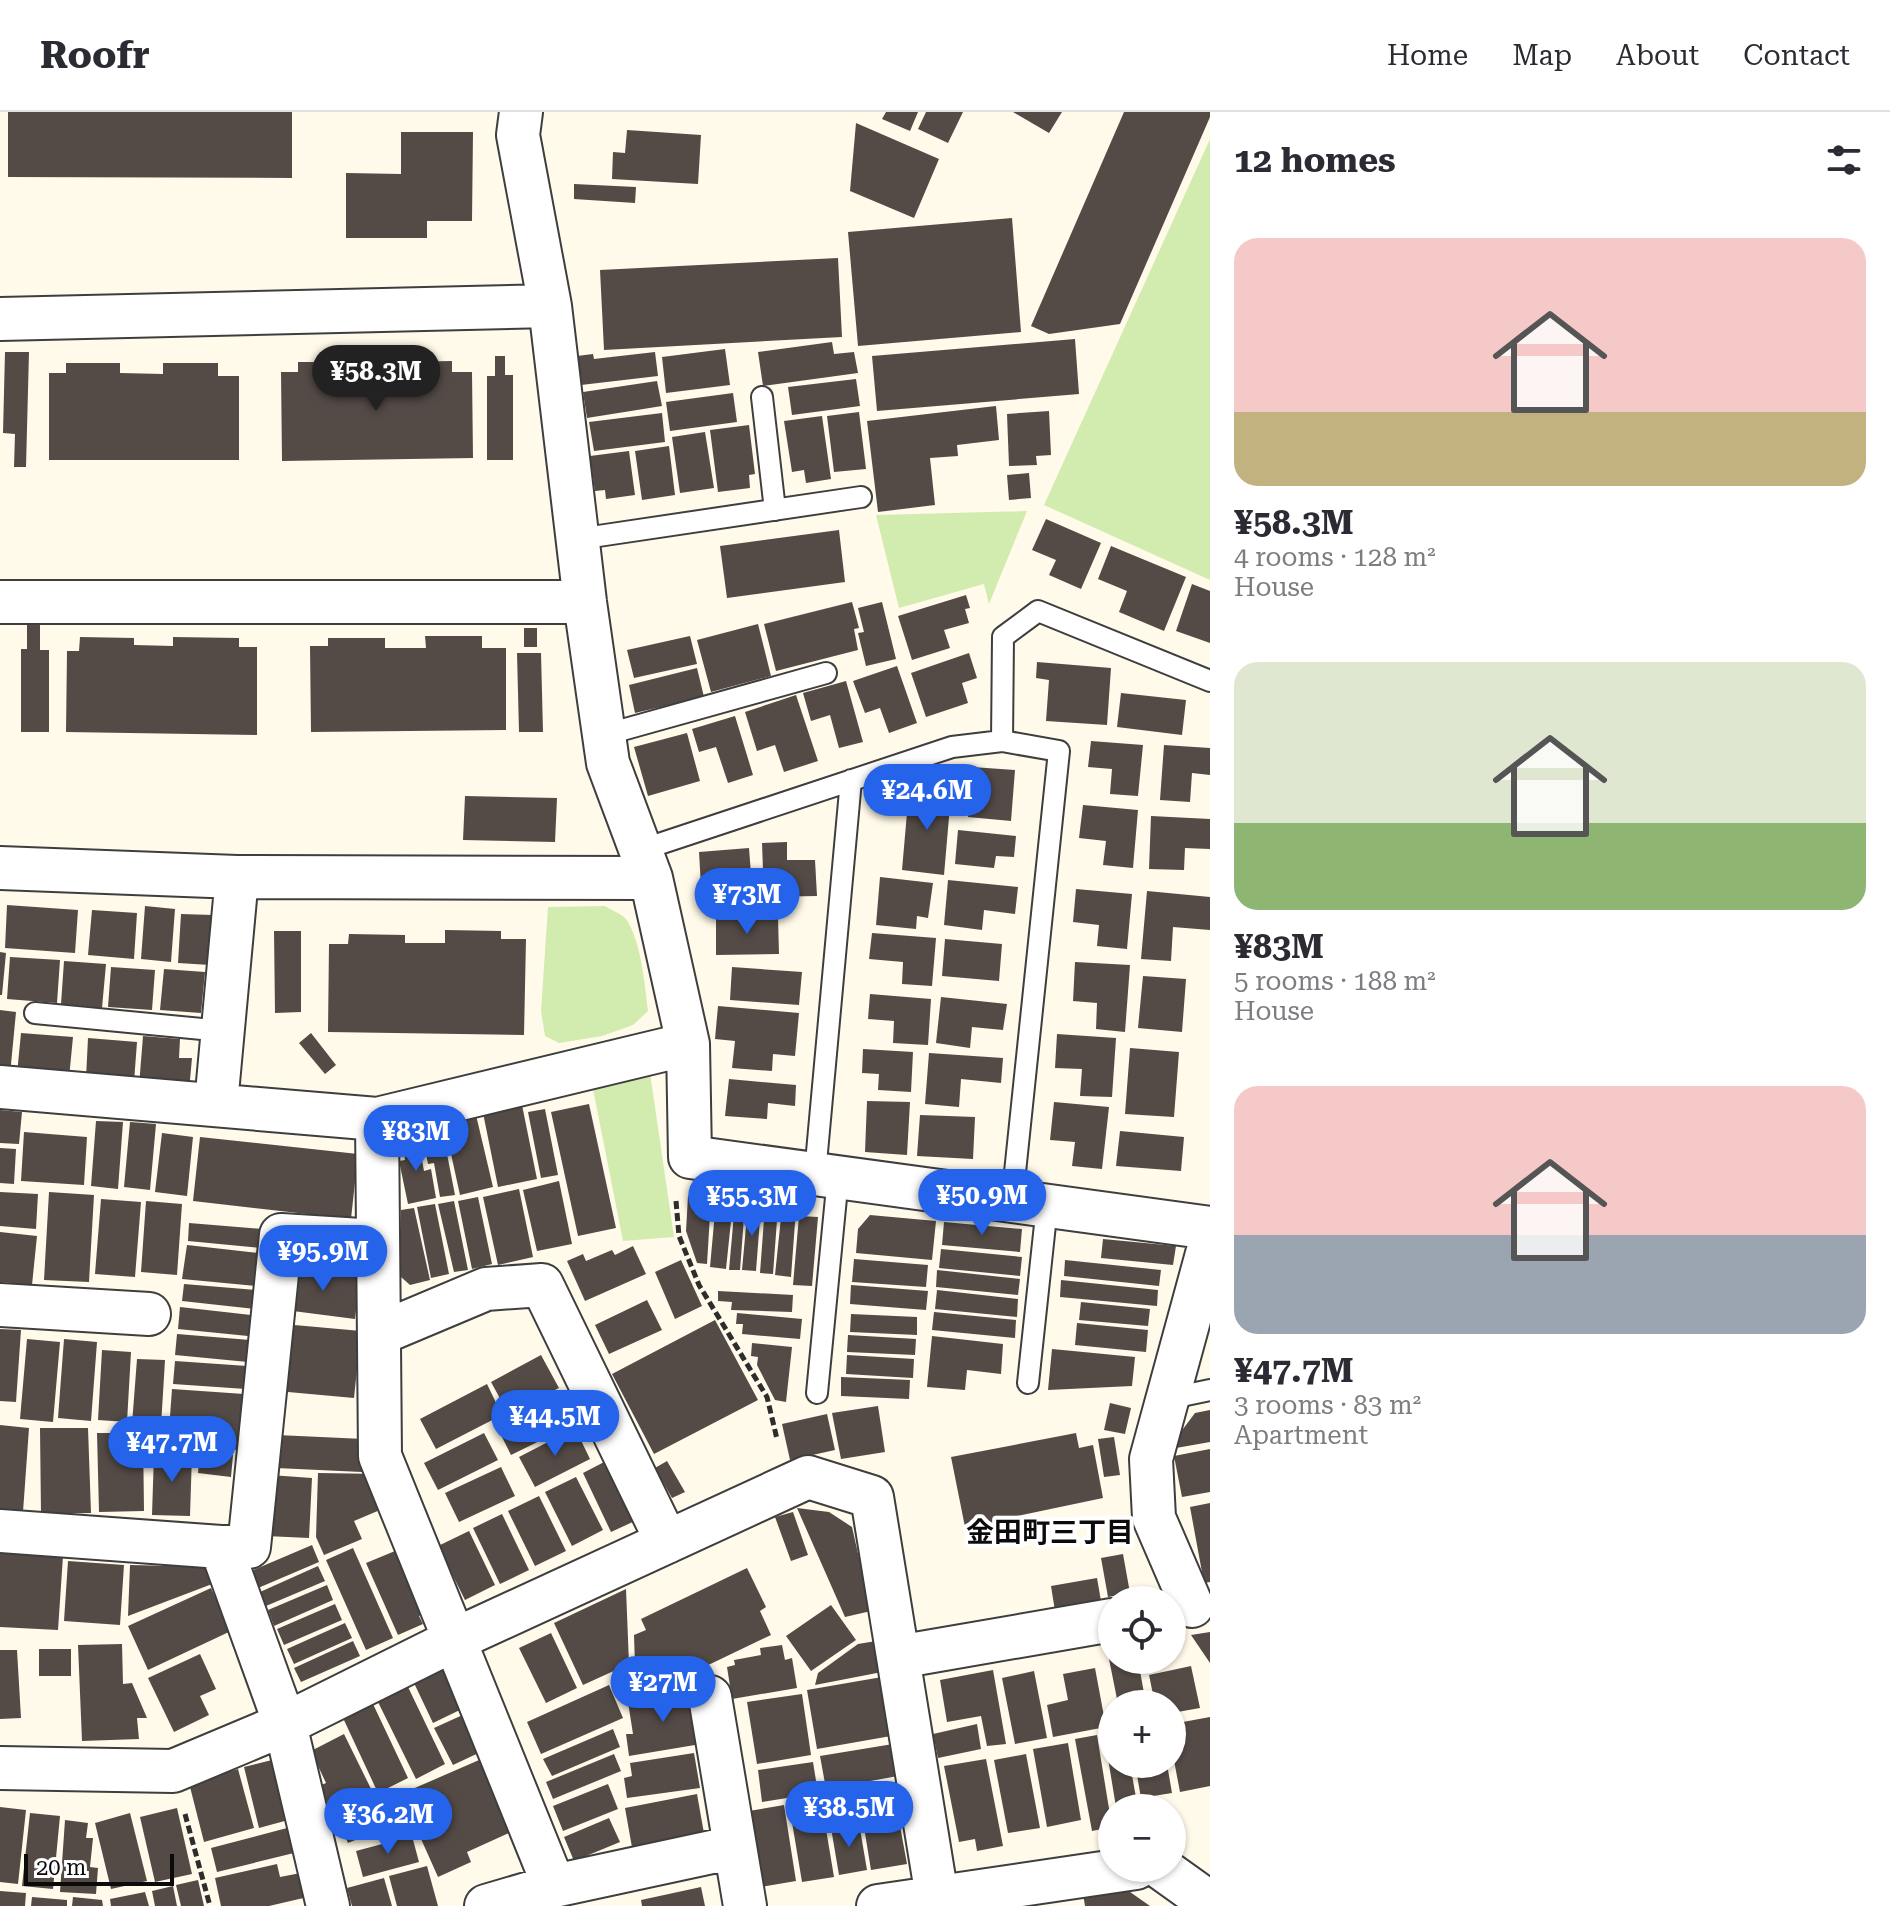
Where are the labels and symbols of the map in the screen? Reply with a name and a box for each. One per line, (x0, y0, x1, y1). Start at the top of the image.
pin: ¥58.3M (311, 345, 441, 413)
pin: ¥24.6M (862, 764, 992, 832)
pin: ¥73M (700, 868, 794, 936)
pin: ¥83M (369, 1105, 463, 1173)
pin: ¥50.9M (917, 1169, 1047, 1237)
pin: ¥55.3M (687, 1170, 817, 1238)
pin: ¥95.9M (258, 1225, 388, 1293)
pin: ¥44.5M (490, 1390, 620, 1458)
pin: ¥47.7M (107, 1416, 237, 1484)
district label: 金田町三丁目 (966, 1516, 1134, 1549)
pin: ¥27M (616, 1656, 710, 1724)
pin: ¥38.5M (784, 1781, 914, 1849)
pin: ¥36.2M (323, 1788, 453, 1856)
scale bar (24, 1850, 174, 1886)

